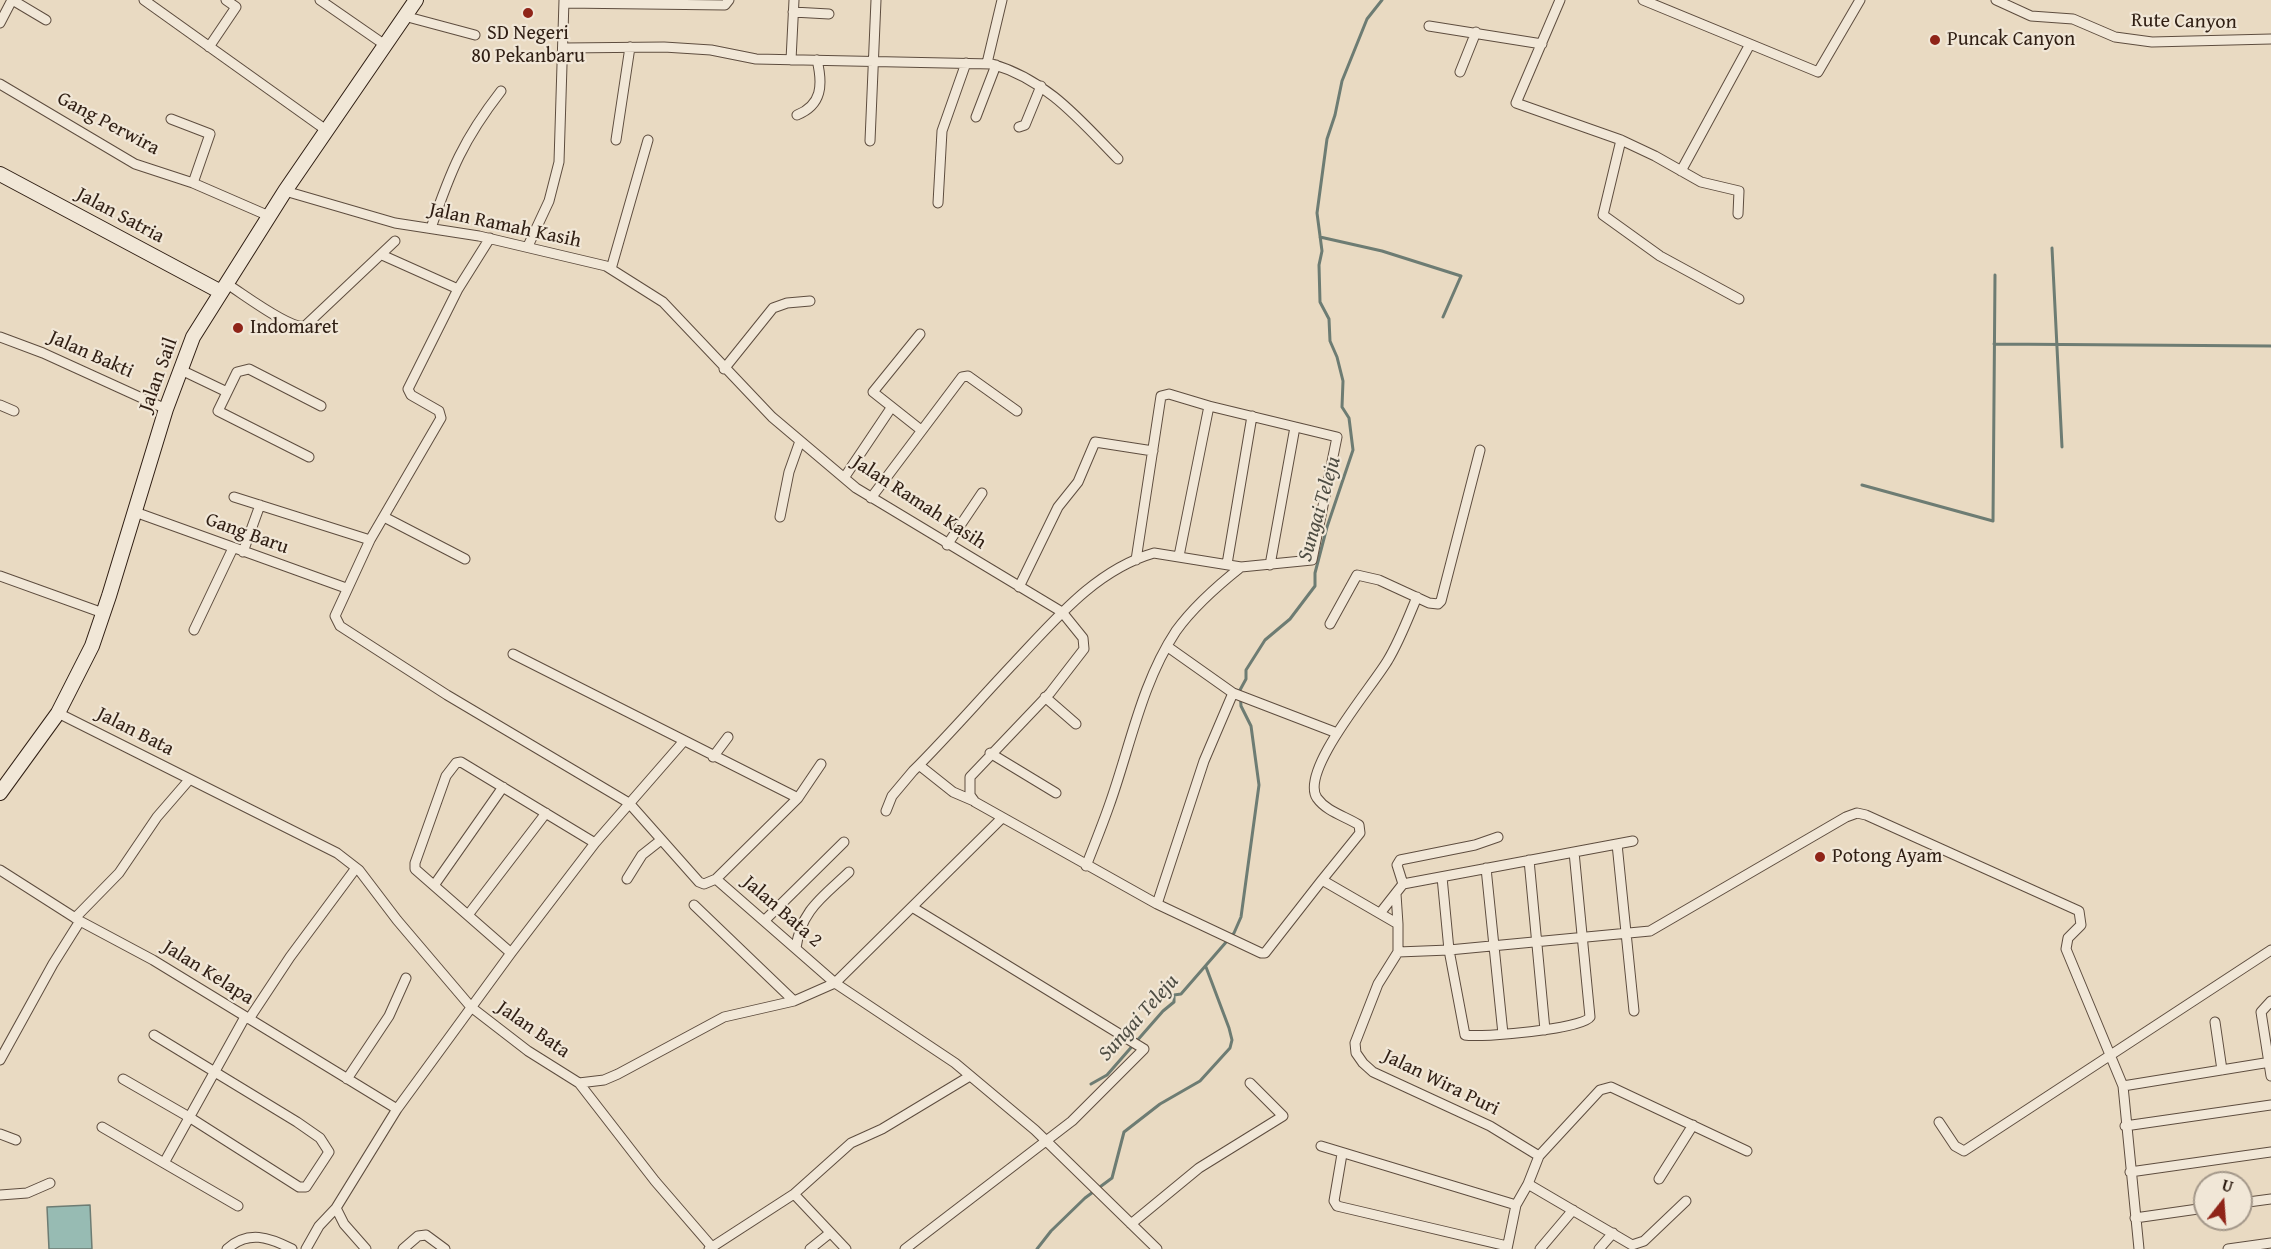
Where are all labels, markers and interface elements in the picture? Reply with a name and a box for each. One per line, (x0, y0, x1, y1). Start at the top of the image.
marker: SD Negeri 80 Pekanbaru (521, 6, 535, 20)
street label: Rute Canyon (2131, 9, 2237, 35)
place label: SD Negeri 80 Pekanbaru (471, 22, 585, 69)
place label: Puncak Canyon (1947, 28, 2075, 52)
marker: Puncak Canyon (1928, 33, 1942, 47)
street label: Gang Perwira (53, 87, 163, 161)
street label: Jalan Satria (72, 183, 168, 249)
street label: Jalan Ramah Kasih (427, 198, 583, 254)
place label: Indomaret (250, 316, 338, 340)
marker: Indomaret (231, 321, 245, 335)
street label: Jalan Bakti (45, 326, 137, 384)
street label: Jalan Sail (135, 335, 183, 415)
street label: Jalan Ramah Kasih (848, 451, 990, 555)
water label: Sungai Teleju (1293, 454, 1347, 564)
street label: Gang Baru (202, 508, 292, 560)
street label: Jalan Bata (92, 702, 178, 762)
place label: Potong Ayam (1832, 845, 1942, 869)
marker: Potong Ayam (1813, 850, 1827, 864)
street label: Jalan Bata 2 (737, 871, 827, 953)
street label: Jalan Kelapa (158, 936, 258, 1010)
water label: Sungai Teleju (1093, 969, 1185, 1067)
street label: Jalan Bata (492, 996, 574, 1064)
street label: Jalan Wira Puri (1379, 1045, 1503, 1121)
north arrow (2193, 1171, 2253, 1231)
text: U (2219, 1173, 2236, 1199)

